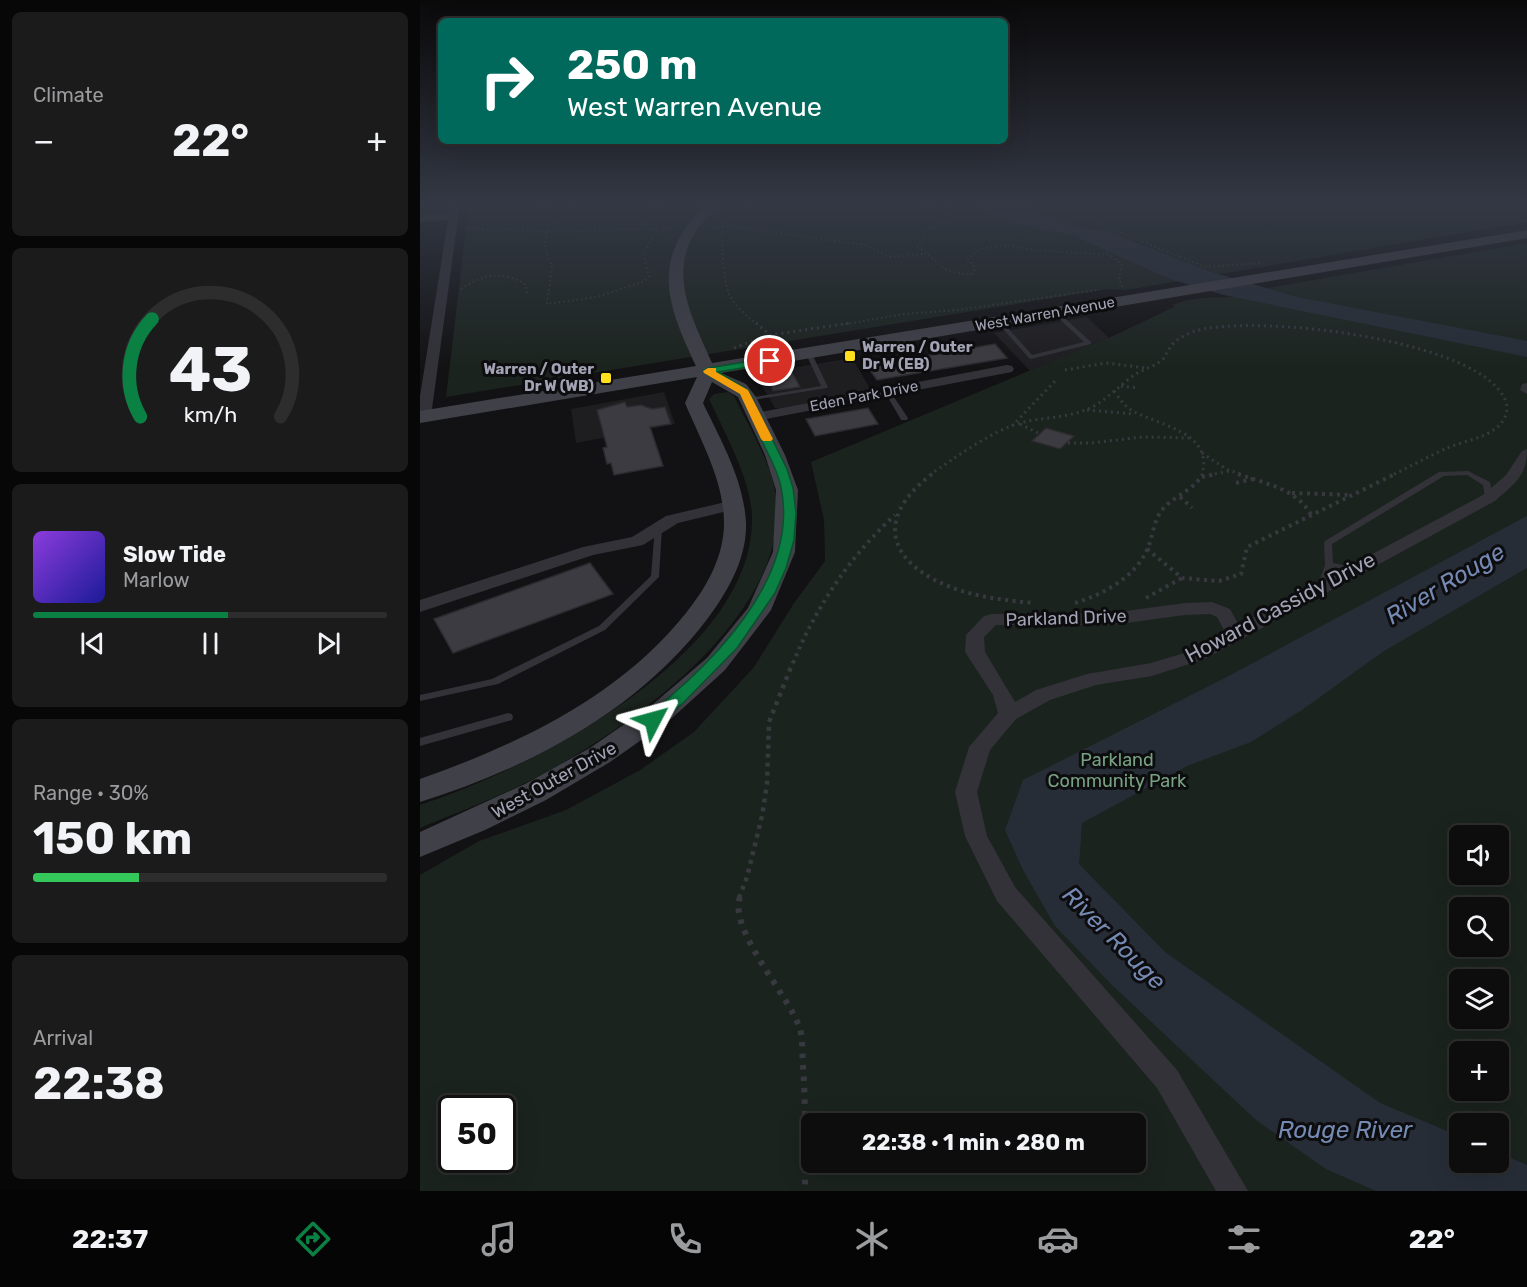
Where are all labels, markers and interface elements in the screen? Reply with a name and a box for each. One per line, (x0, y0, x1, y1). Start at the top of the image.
text: 250 m (567, 40, 697, 90)
icon: right (468, 42, 546, 120)
text: Climate (33, 83, 104, 107)
text: West Warren Avenue (567, 91, 822, 123)
text: 22° (172, 114, 249, 167)
text: − (33, 121, 54, 160)
text: + (366, 121, 387, 160)
street label: West Warren Avenue (974, 293, 1116, 335)
text: 43 (168, 333, 252, 407)
pin (744, 335, 795, 386)
place label: Warren / Outer Dr W (EB) (862, 338, 973, 373)
icon: arrive (753, 344, 786, 377)
marker: Warren / Outer Dr W (EB) (843, 349, 857, 363)
place label: Warren / Outer Dr W (WB) (483, 360, 594, 395)
marker: Warren / Outer Dr W (WB) (599, 371, 613, 385)
street label: Eden Park Drive (808, 377, 920, 415)
text: km/h (183, 402, 237, 427)
water label: River Rouge (1380, 538, 1510, 630)
text: Slow Tide (123, 541, 226, 568)
street label: Howard Cassidy Drive (1181, 546, 1379, 668)
text: Marlow (123, 568, 190, 592)
street label: Parkland Drive (1005, 605, 1127, 631)
icon: previous (76, 627, 109, 660)
icon: pause (194, 627, 227, 660)
icon: next (312, 627, 345, 660)
position arrow (621, 688, 685, 752)
street label: West Outer Drive (488, 737, 620, 823)
park label: Parkland Community Park (1048, 749, 1187, 792)
text: Range · 30% (33, 781, 149, 805)
text: 150 km (33, 812, 192, 865)
map controls (1449, 825, 1509, 1173)
button: sound (1449, 825, 1509, 885)
water label: River Rouge (1057, 881, 1171, 995)
button: search (1449, 897, 1509, 957)
button: layers (1449, 969, 1509, 1029)
text: Arrival (33, 1026, 93, 1050)
button: + (1449, 1041, 1509, 1101)
text: 22:38 (33, 1057, 165, 1110)
speed limit sign: 50 (438, 1095, 516, 1173)
button: − (1449, 1113, 1509, 1173)
water label: Rouge River (1278, 1116, 1413, 1144)
text: 22:38 · 1 min · 280 m (862, 1129, 1085, 1156)
icon: directions (292, 1218, 334, 1260)
icon: music (478, 1218, 520, 1260)
icon: phone (664, 1218, 706, 1260)
icon: climate (851, 1218, 893, 1260)
icon: car (1037, 1218, 1079, 1260)
icon: filters (1223, 1218, 1265, 1260)
text: 22:37 (72, 1223, 148, 1255)
text: 22° (1409, 1223, 1455, 1255)

